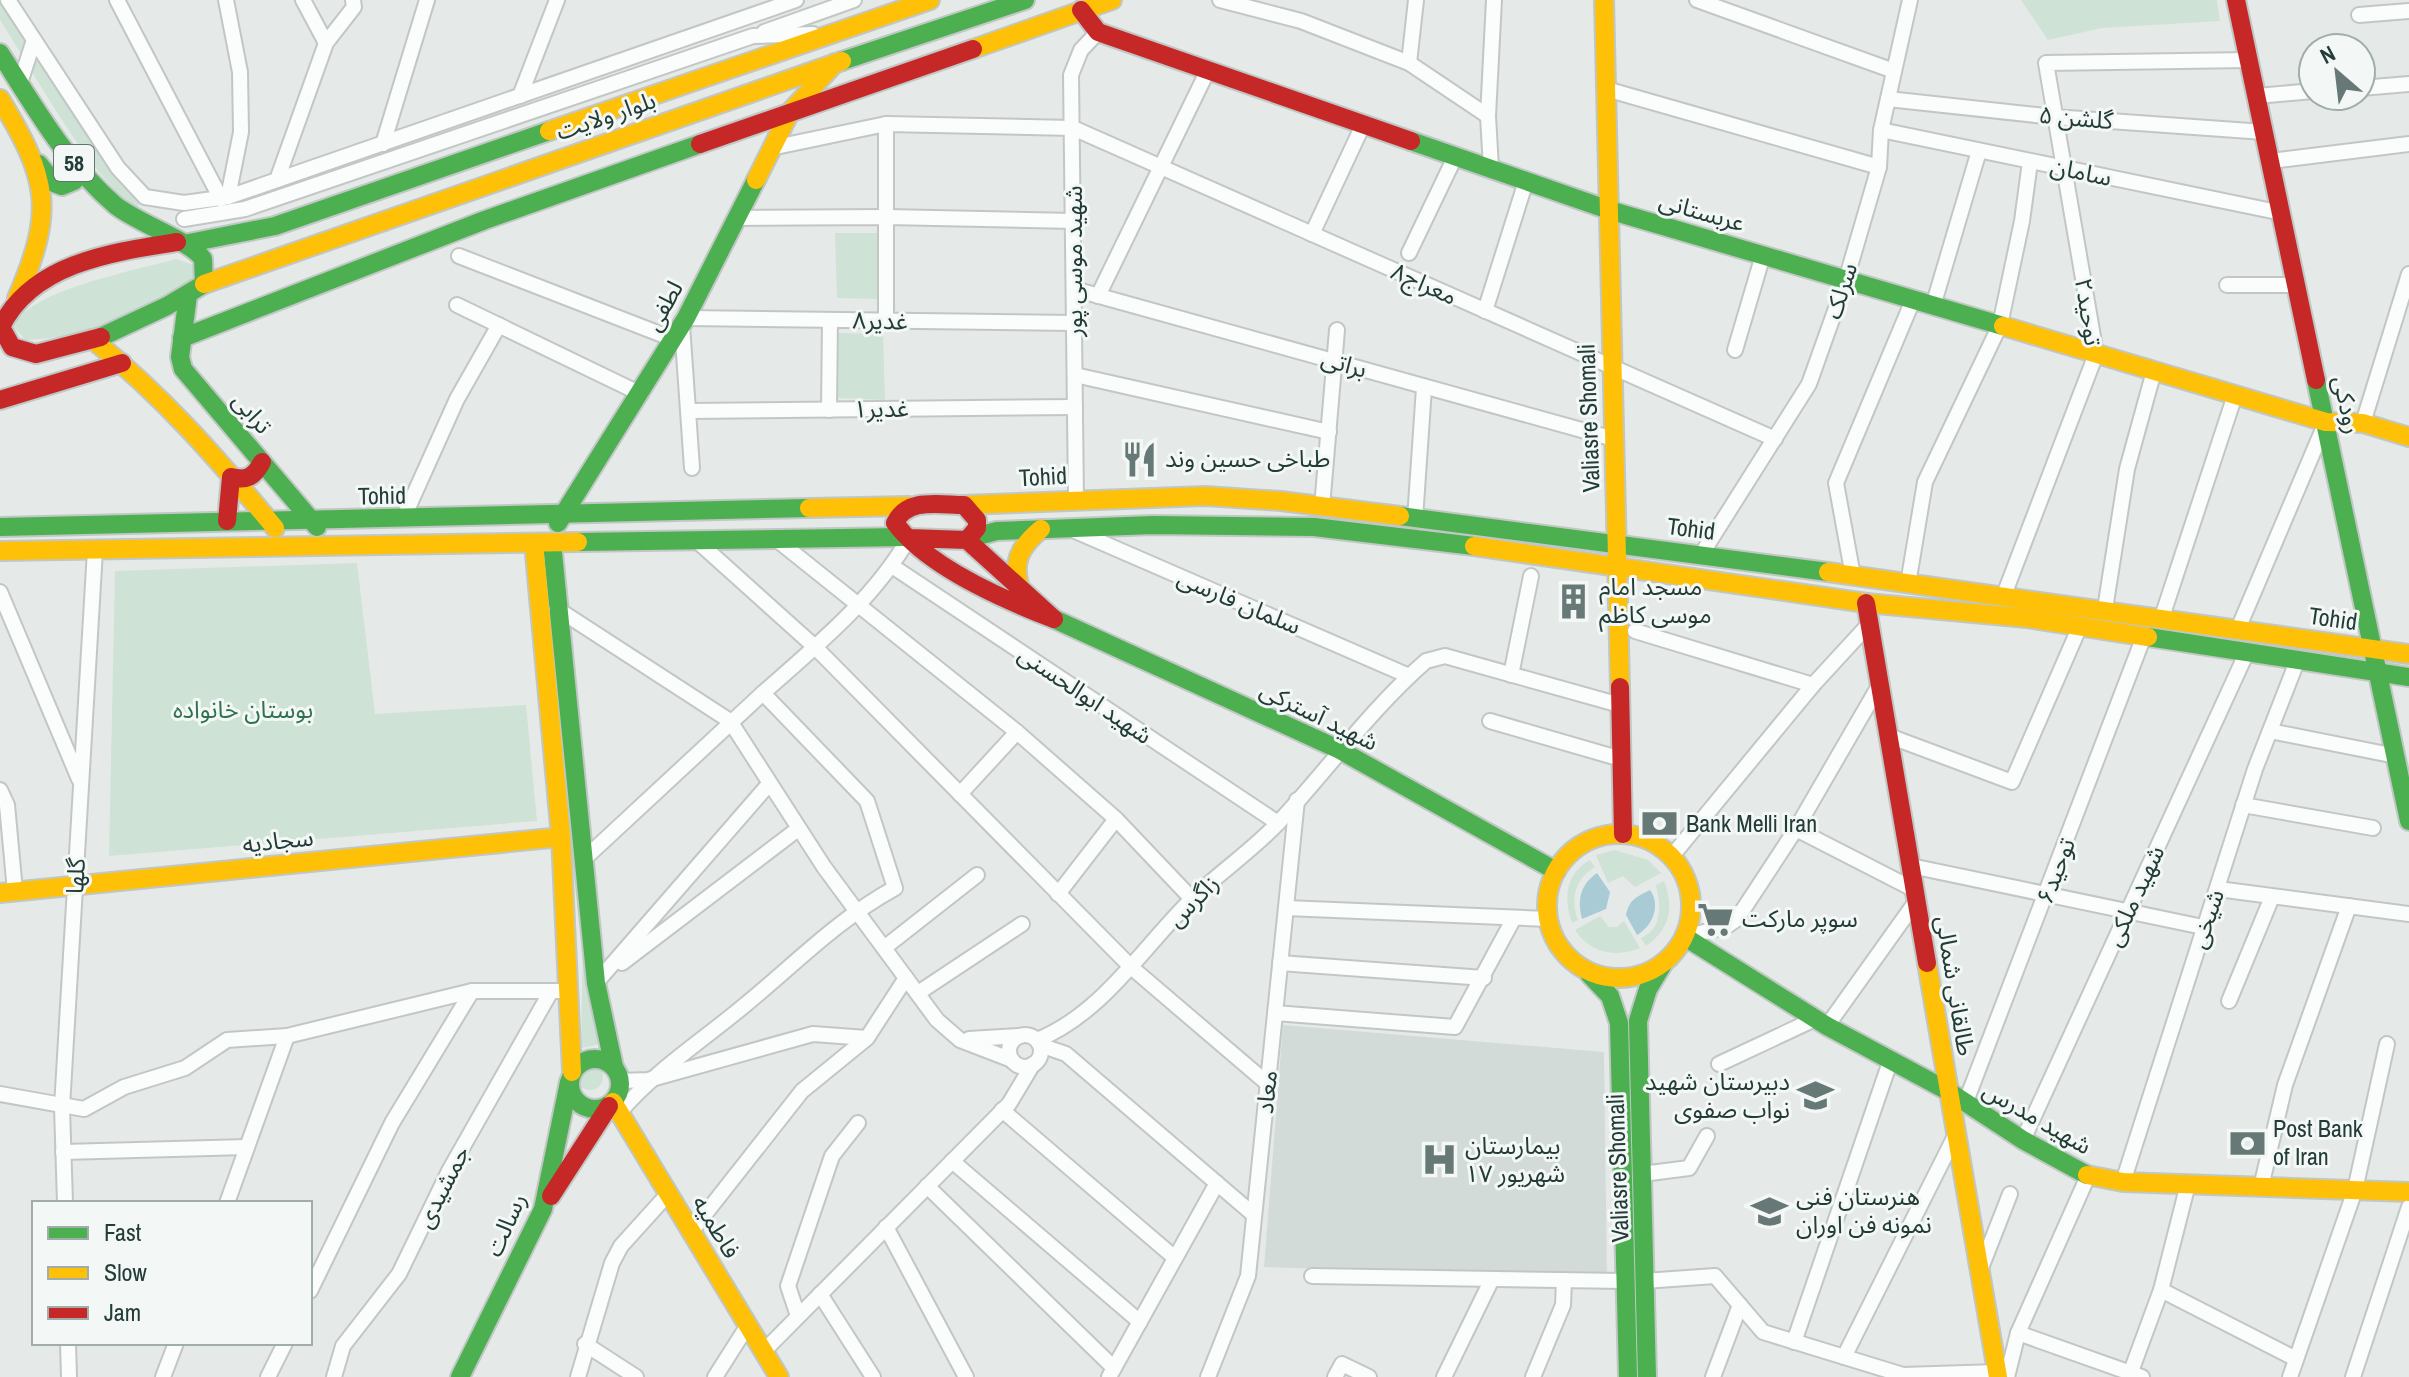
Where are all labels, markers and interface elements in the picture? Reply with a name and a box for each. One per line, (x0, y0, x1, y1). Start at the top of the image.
north arrow (2297, 32, 2377, 112)
text: N (2315, 38, 2340, 71)
street label: بلوار ولایت (552, 83, 660, 147)
street label: گلشن ۵ (2038, 98, 2116, 136)
road number: 58 (54, 145, 94, 181)
street label: سامان (2048, 149, 2115, 193)
street label: عربستانی (1656, 184, 1749, 239)
street label: شهید موسی پور (1057, 185, 1089, 338)
street label: معراج۸ (1386, 254, 1462, 314)
street label: سرلک (1816, 258, 1864, 323)
street label: لطفی (636, 275, 690, 336)
street label: توحید۲ (2068, 276, 2110, 348)
street label: غدیر۸ (852, 304, 908, 336)
street label: براتی (1318, 341, 1371, 385)
street label: Valiasre Shomali (1569, 343, 1607, 493)
street label: رودکی (2326, 373, 2370, 437)
street label: ترابی (226, 385, 280, 440)
street label: غدیر۱ (853, 392, 909, 424)
restaurant icon: طباخی حسین وند (1120, 440, 1158, 478)
place label: طباخی حسین وند (1165, 442, 1330, 474)
street label: Tohid (1018, 459, 1068, 493)
street label: Tohid (358, 479, 406, 511)
street label: Tohid (1665, 509, 1717, 547)
street label: سلمان فارسی (1173, 561, 1306, 641)
place label: مسجد امام موسی کاظم (1599, 570, 1712, 632)
building icon: مسجد امام موسی کاظم (1554, 582, 1592, 620)
street label: Tohid (2307, 599, 2359, 637)
street label: شهید ابوالحسنی (1012, 638, 1159, 751)
street label: شهید آسترکی (1255, 673, 1384, 757)
park label: بوستان خانواده (173, 693, 313, 725)
bank icon: Bank Melli Iran (1641, 805, 1679, 843)
place label: Bank Melli Iran (1686, 807, 1817, 839)
street label: سجادیه (241, 820, 315, 860)
street label: توحید۶ (2028, 833, 2082, 908)
street label: شهید ملکی (2097, 840, 2171, 951)
street label: گلها (58, 856, 92, 895)
street label: زاگرس (1159, 867, 1225, 933)
street label: شیخی (2181, 885, 2231, 953)
supermarket icon: سوپر مارکت (1697, 900, 1735, 938)
place label: سوپر مارکت (1742, 902, 1858, 934)
street label: طالقانی شمالی (1929, 913, 1983, 1058)
place label: دبیرستان شهید نواب صفوی (1645, 1065, 1790, 1125)
street label: معاد (1248, 1069, 1284, 1115)
street label: شهید مدرس (1977, 1073, 2098, 1161)
school or university icon: دبیرستان شهید نواب صفوی (1797, 1077, 1835, 1115)
street label: Valiasre Shomali (1598, 1093, 1636, 1243)
place label: Post Bank of Iran (2273, 1112, 2363, 1172)
bank icon: Post Bank of Iran (2228, 1124, 2266, 1162)
place label: بیمارستان ۱۷ شهریور (1465, 1129, 1565, 1189)
street label: جمشیدی (408, 1140, 476, 1233)
hospital icon: بیمارستان ۱۷ شهریور (1420, 1141, 1458, 1179)
place label: هنرستان فنی نمونه فن اوران (1796, 1180, 1932, 1240)
street label: رسالت (477, 1188, 533, 1261)
street label: فاطمیه (686, 1189, 748, 1264)
school or university icon: هنرستان فنی نمونه فن اوران (1751, 1192, 1789, 1230)
legend (32, 1201, 312, 1345)
text: Fast (104, 1216, 142, 1248)
text: Slow (104, 1256, 147, 1288)
text: Jam (104, 1296, 141, 1328)

